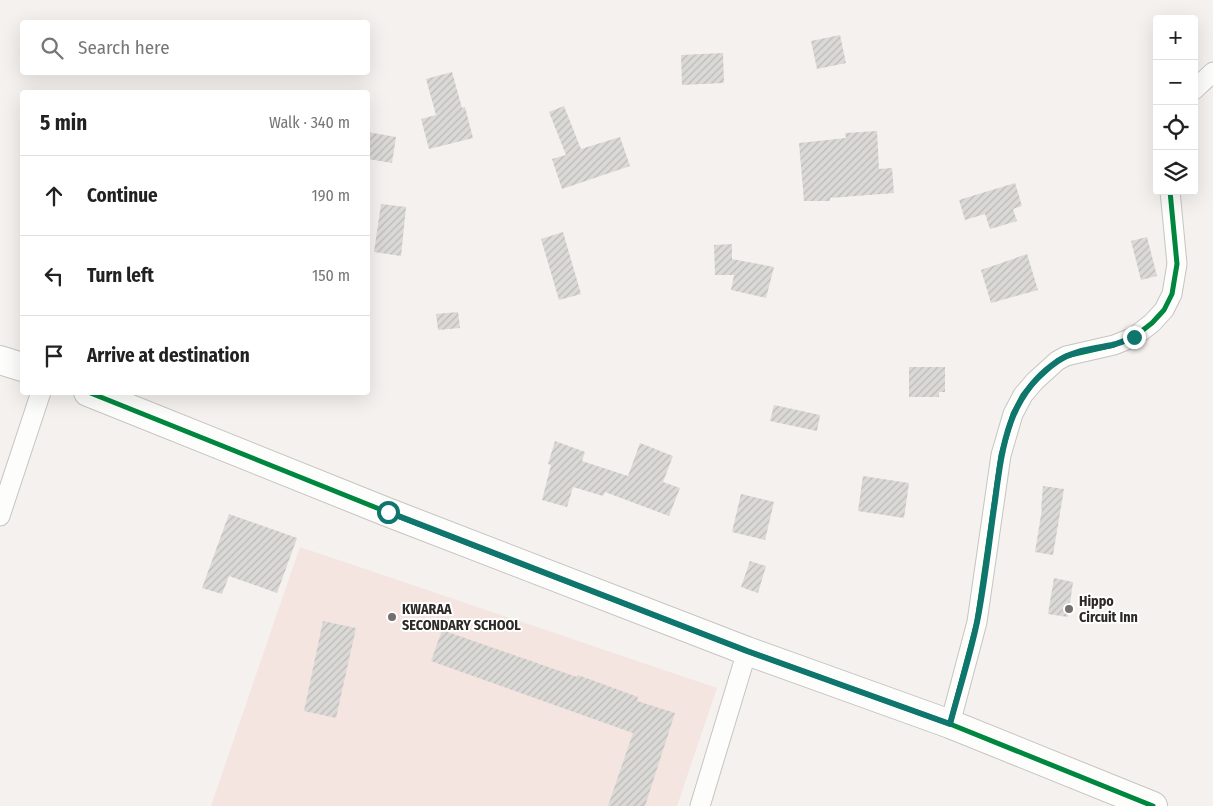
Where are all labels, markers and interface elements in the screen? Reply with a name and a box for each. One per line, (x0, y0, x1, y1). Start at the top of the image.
map controls (1153, 15, 1198, 195)
button: + (1153, 15, 1198, 60)
search box (20, 20, 370, 75)
icon: search (38, 34, 66, 62)
text: Search here (78, 36, 170, 59)
button: − (1153, 60, 1198, 105)
button: locate (1153, 105, 1198, 150)
text: 5 min (40, 110, 87, 136)
text: Walk · 340 m (269, 113, 350, 132)
button: layers (1153, 150, 1198, 195)
icon: ahead (40, 182, 68, 210)
text: Continue (87, 184, 158, 207)
text: 190 m (312, 186, 350, 205)
icon: left (40, 262, 68, 290)
text: Turn left (87, 264, 154, 287)
text: 150 m (312, 266, 350, 285)
route end (1123, 326, 1146, 349)
icon: arrive (40, 342, 68, 370)
text: Arrive at destination (87, 344, 250, 367)
route start (377, 501, 400, 524)
place label: Hippo Circuit Inn (1079, 593, 1138, 626)
place label: KWARAA SECONDARY SCHOOL (402, 601, 521, 634)
marker: Hippo Circuit Inn (1063, 603, 1075, 615)
marker: KWARAA SECONDARY SCHOOL (386, 611, 398, 623)

